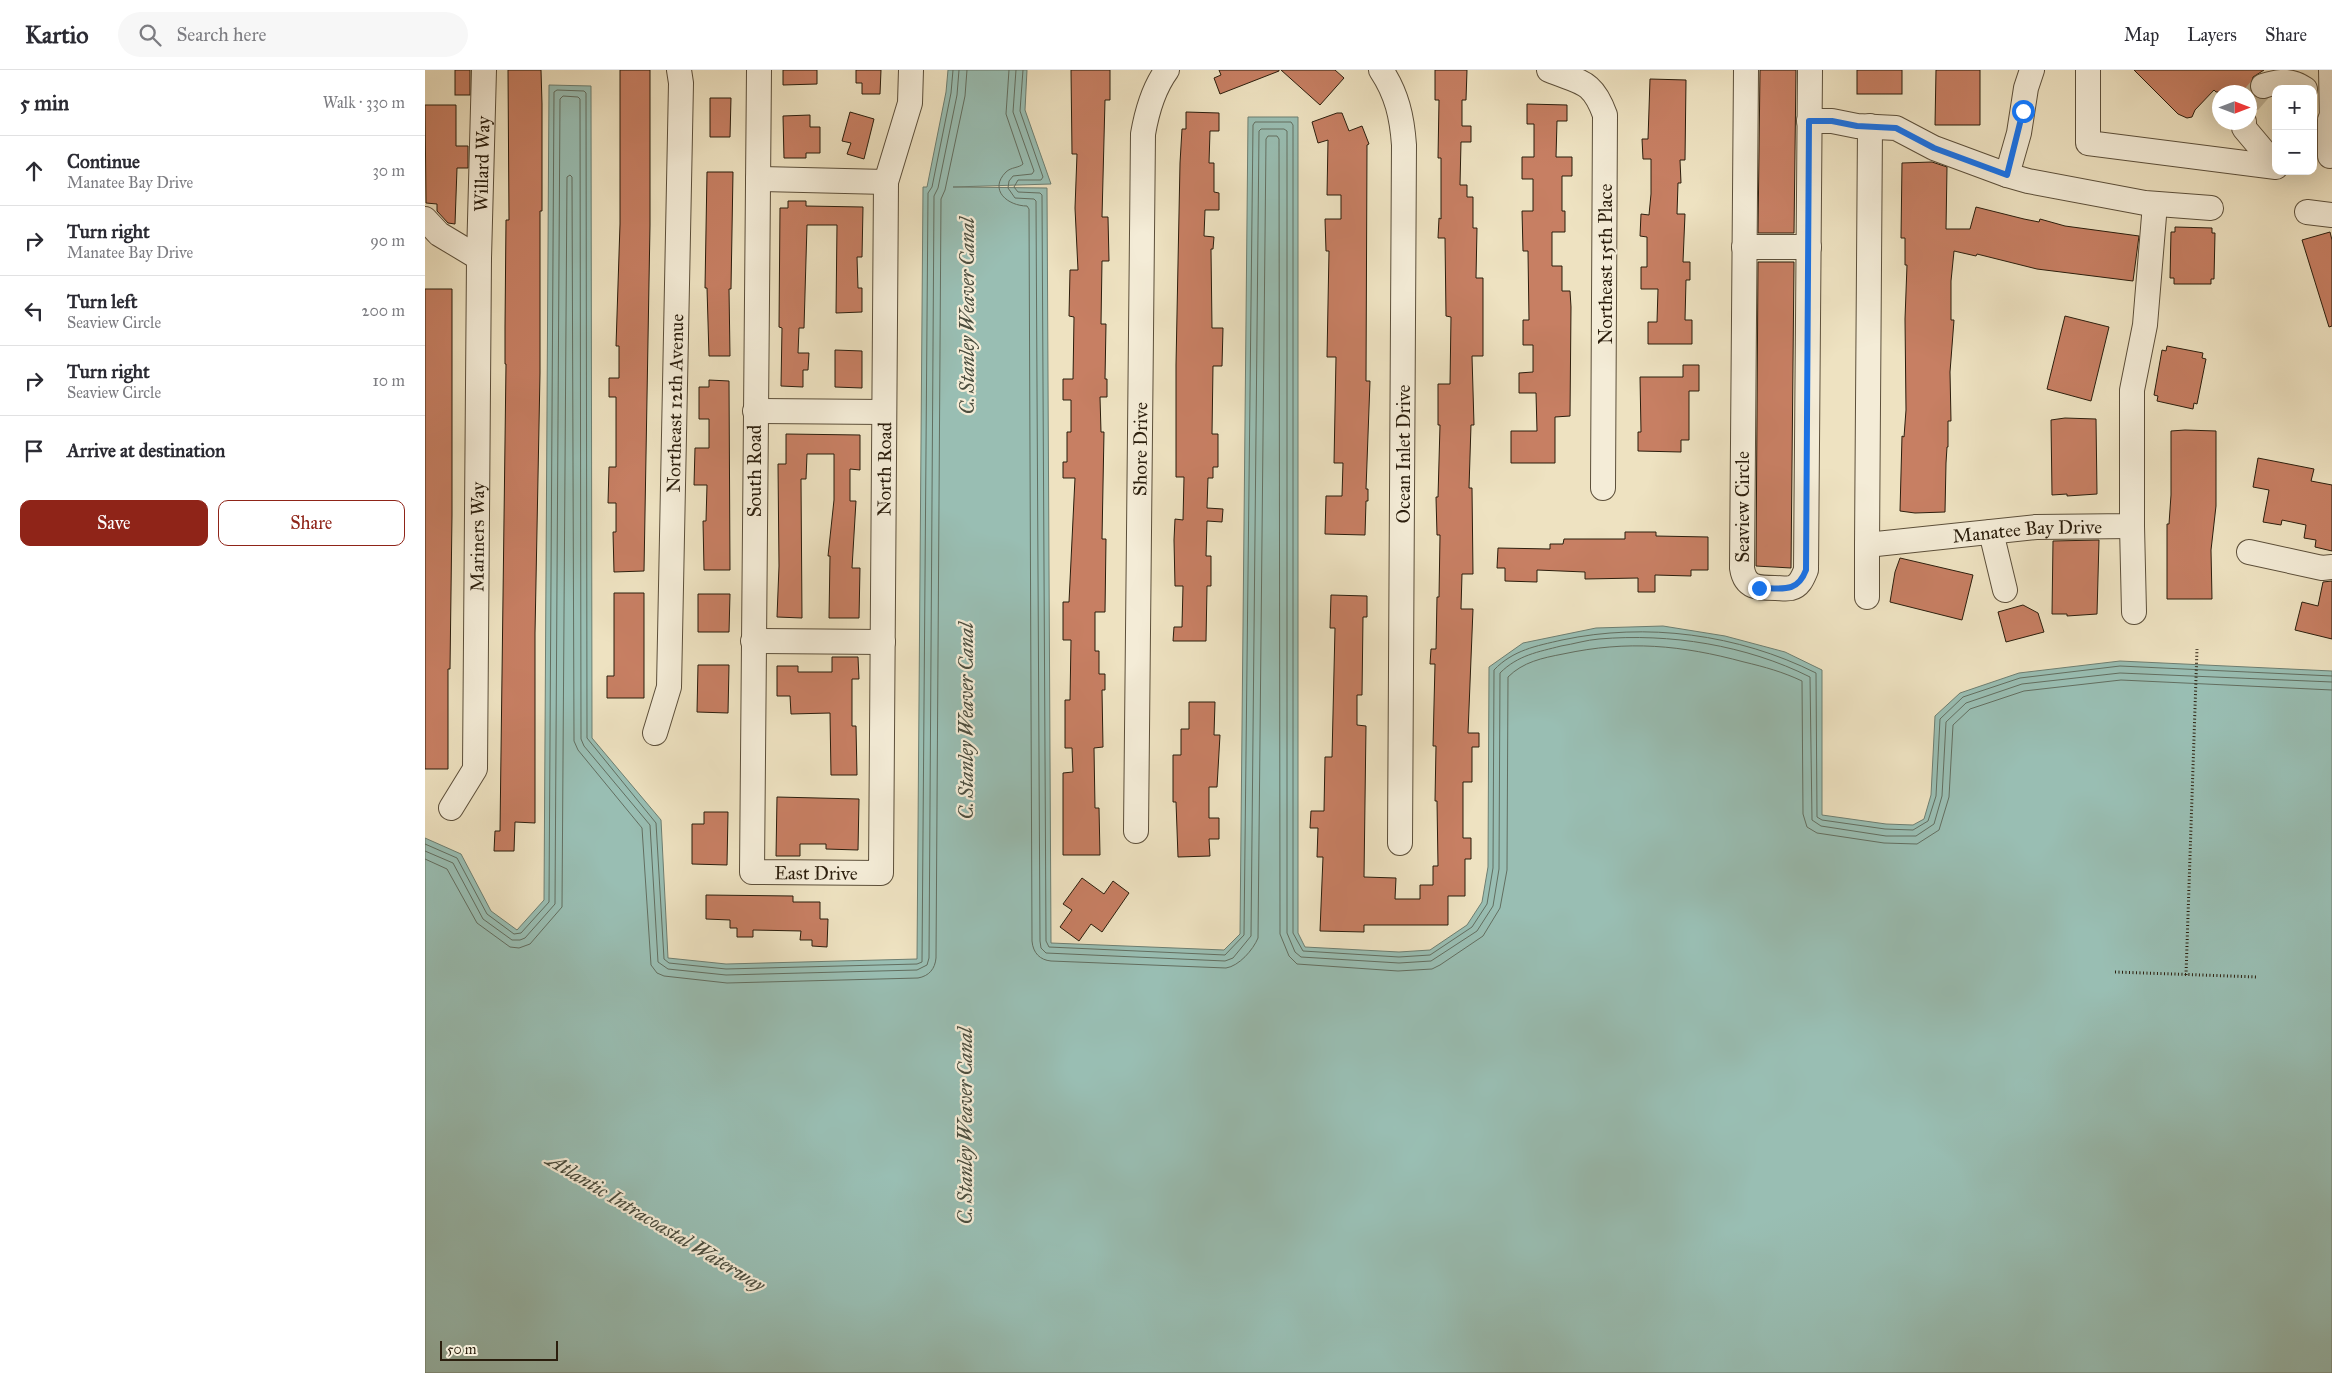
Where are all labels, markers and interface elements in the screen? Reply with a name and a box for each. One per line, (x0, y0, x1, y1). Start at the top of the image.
search box (118, 12, 468, 57)
text: Kartio (25, 20, 88, 50)
icon: search (136, 21, 164, 49)
text: Search here (176, 23, 266, 46)
text: Map (2124, 24, 2159, 46)
text: Layers (2187, 24, 2237, 46)
text: Share (2265, 24, 2307, 46)
north arrow (2212, 85, 2257, 130)
map controls (2272, 85, 2317, 175)
button: + (2272, 85, 2317, 130)
text: 5 min (20, 90, 69, 116)
text: Walk · 330 m (323, 93, 405, 112)
route start (2012, 100, 2035, 123)
street label: Willard Way (469, 114, 495, 212)
button: − (2272, 130, 2317, 175)
text: Continue (67, 150, 140, 173)
icon: ahead (20, 157, 48, 185)
text: 30 m (372, 161, 405, 180)
text: Manatee Bay Drive (67, 173, 193, 192)
street label: Northeast 15th Place (1594, 183, 1617, 345)
water label: C. Stanley Weaver Canal (955, 216, 979, 415)
text: Turn right (67, 220, 150, 243)
icon: right (20, 227, 48, 255)
text: 90 m (370, 231, 405, 250)
text: Manatee Bay Drive (67, 243, 193, 262)
text: Turn left (67, 290, 137, 313)
icon: left (20, 297, 48, 325)
text: 200 m (362, 301, 405, 320)
text: Seaview Circle (67, 313, 161, 332)
street label: Northeast 12th Avenue (662, 313, 688, 493)
text: Turn right (67, 360, 150, 383)
icon: right (20, 367, 48, 395)
text: 10 m (373, 371, 405, 390)
text: Seaview Circle (67, 383, 161, 402)
street label: Ocean Inlet Drive (1392, 384, 1415, 523)
street label: Shore Drive (1128, 402, 1152, 496)
street label: North Road (873, 421, 896, 516)
street label: South Road (743, 424, 766, 517)
icon: arrive (20, 437, 48, 465)
text: Arrive at destination (67, 439, 225, 462)
street label: Seaview Circle (1731, 451, 1754, 563)
street label: Mariners Way (465, 481, 489, 592)
button: Save (20, 500, 208, 546)
button: Share (218, 500, 405, 546)
street label: Manatee Bay Drive (1951, 515, 2102, 548)
route end (1748, 577, 1771, 600)
water label: C. Stanley Weaver Canal (954, 621, 978, 820)
street label: East Drive (774, 861, 858, 885)
water label: C. Stanley Weaver Canal (953, 1026, 977, 1225)
water label: Atlantic Intracoastal Waterway (541, 1146, 771, 1298)
scale bar (440, 1338, 557, 1361)
text: 50 m (447, 1341, 476, 1358)

